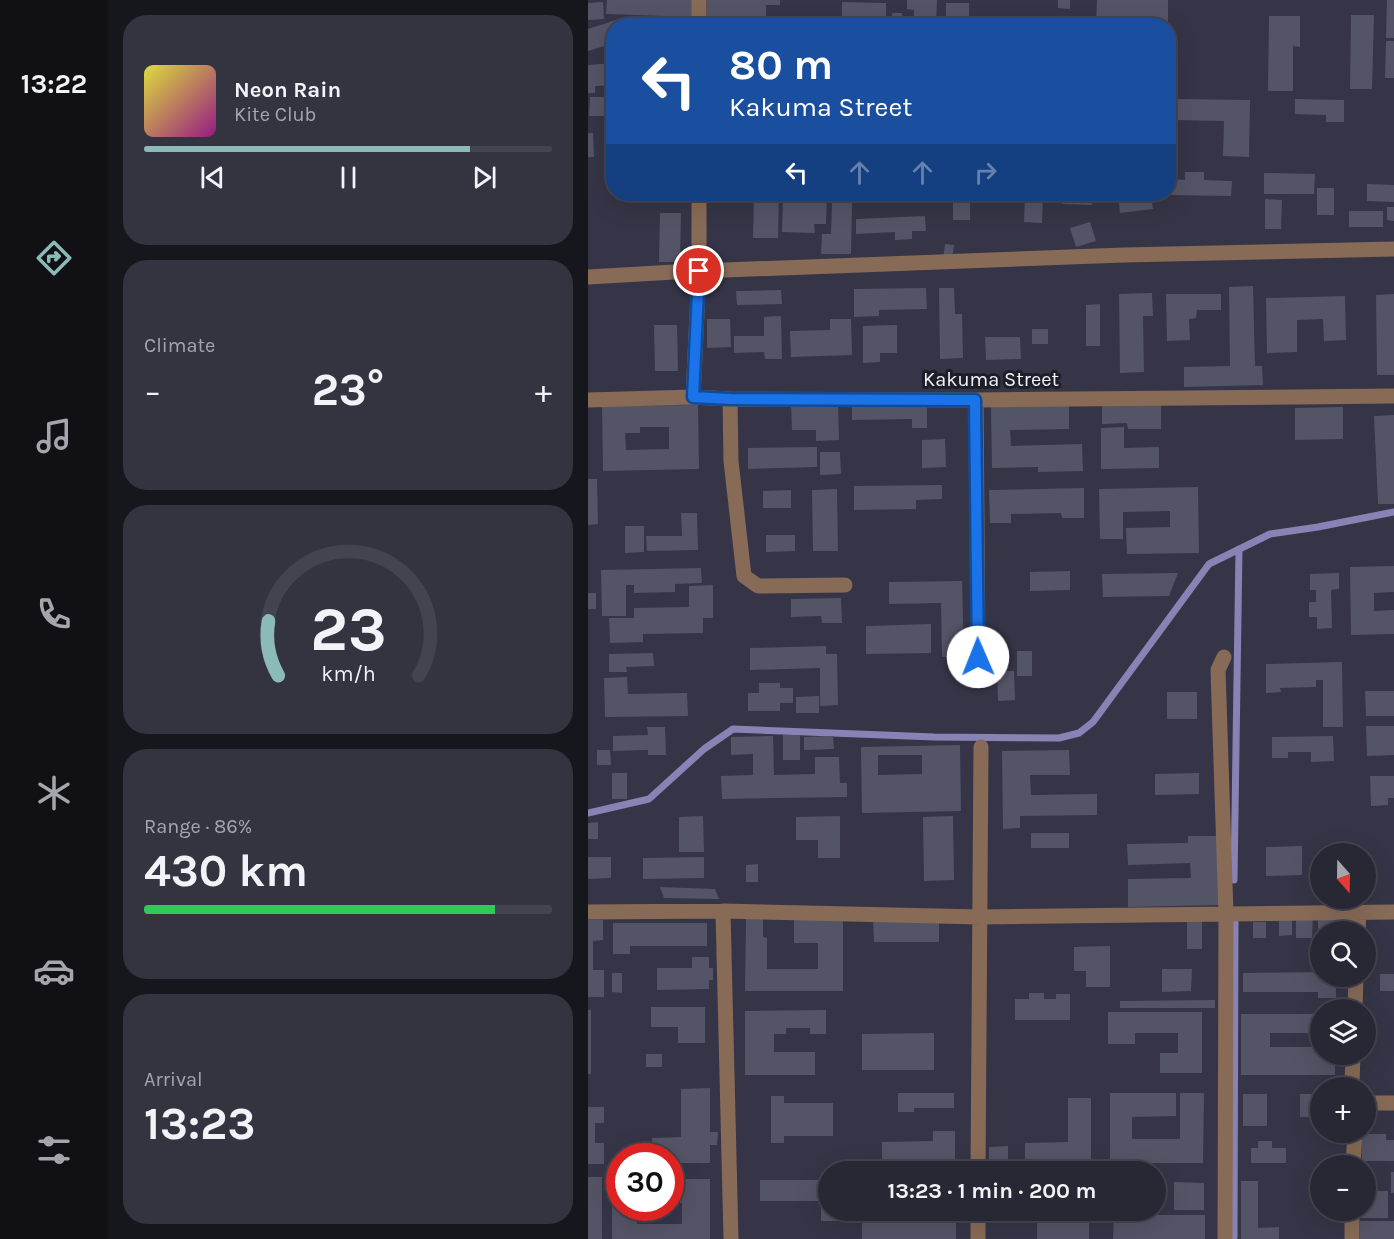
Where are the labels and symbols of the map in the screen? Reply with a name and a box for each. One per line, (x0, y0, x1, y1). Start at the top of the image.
pin (673, 245, 724, 296)
street label: Kakuma Street (923, 368, 1059, 391)
position arrow (946, 625, 1010, 689)
north arrow (1310, 843, 1376, 909)
speed limit sign: 30 (606, 1143, 684, 1221)

